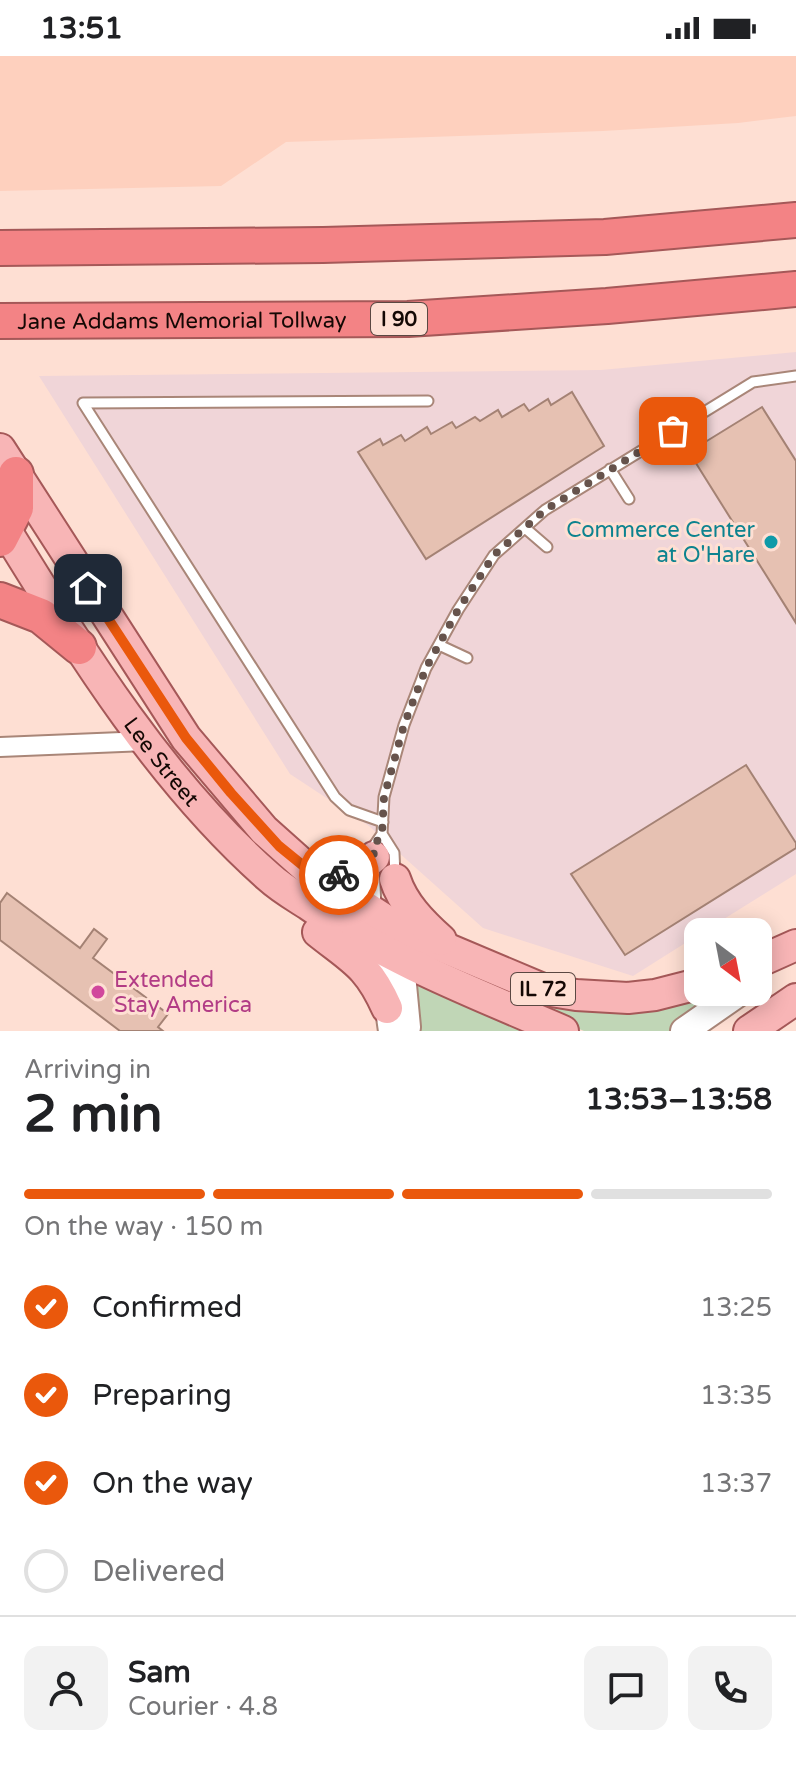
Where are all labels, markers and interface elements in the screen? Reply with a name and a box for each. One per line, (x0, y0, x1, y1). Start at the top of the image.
text: 13:51 (40, 10, 123, 47)
road number: I 90 (371, 303, 427, 335)
street label: Jane Addams Memorial Tollway (17, 307, 347, 335)
pin (639, 397, 707, 465)
icon: bag (651, 409, 695, 453)
place label: Commerce Center at O'Hare (566, 517, 756, 568)
marker: Commerce Center at O'Hare (762, 533, 780, 551)
pin (54, 554, 122, 622)
icon: home (66, 566, 110, 610)
street label: Lee Street (118, 712, 204, 812)
courier (299, 835, 379, 915)
icon: bike (317, 853, 361, 897)
north arrow (684, 918, 772, 1006)
map controls (684, 918, 772, 1006)
place label: Extended Stay America (114, 967, 252, 1018)
road number: IL 72 (511, 973, 575, 1005)
marker: Extended Stay America (89, 983, 107, 1001)
text: Arriving in (24, 1054, 151, 1085)
text: 13:53–13:58 (585, 1081, 772, 1118)
text: 2 min (24, 1083, 163, 1146)
text: On the way · 150 m (24, 1211, 263, 1242)
icon: check (24, 1285, 68, 1329)
text: Confirmed (92, 1289, 243, 1326)
text: 13:25 (700, 1292, 772, 1323)
icon: check (24, 1373, 68, 1417)
text: Preparing (92, 1377, 232, 1414)
text: 13:35 (700, 1380, 772, 1411)
icon: check (24, 1461, 68, 1505)
text: On the way (92, 1465, 253, 1502)
text: 13:37 (700, 1468, 772, 1499)
text: Delivered (92, 1553, 226, 1590)
button: person (24, 1646, 108, 1730)
button: chat (584, 1646, 668, 1730)
button: phone (688, 1646, 772, 1730)
text: Sam (128, 1654, 191, 1691)
text: Courier · 4.8 (128, 1691, 278, 1722)

